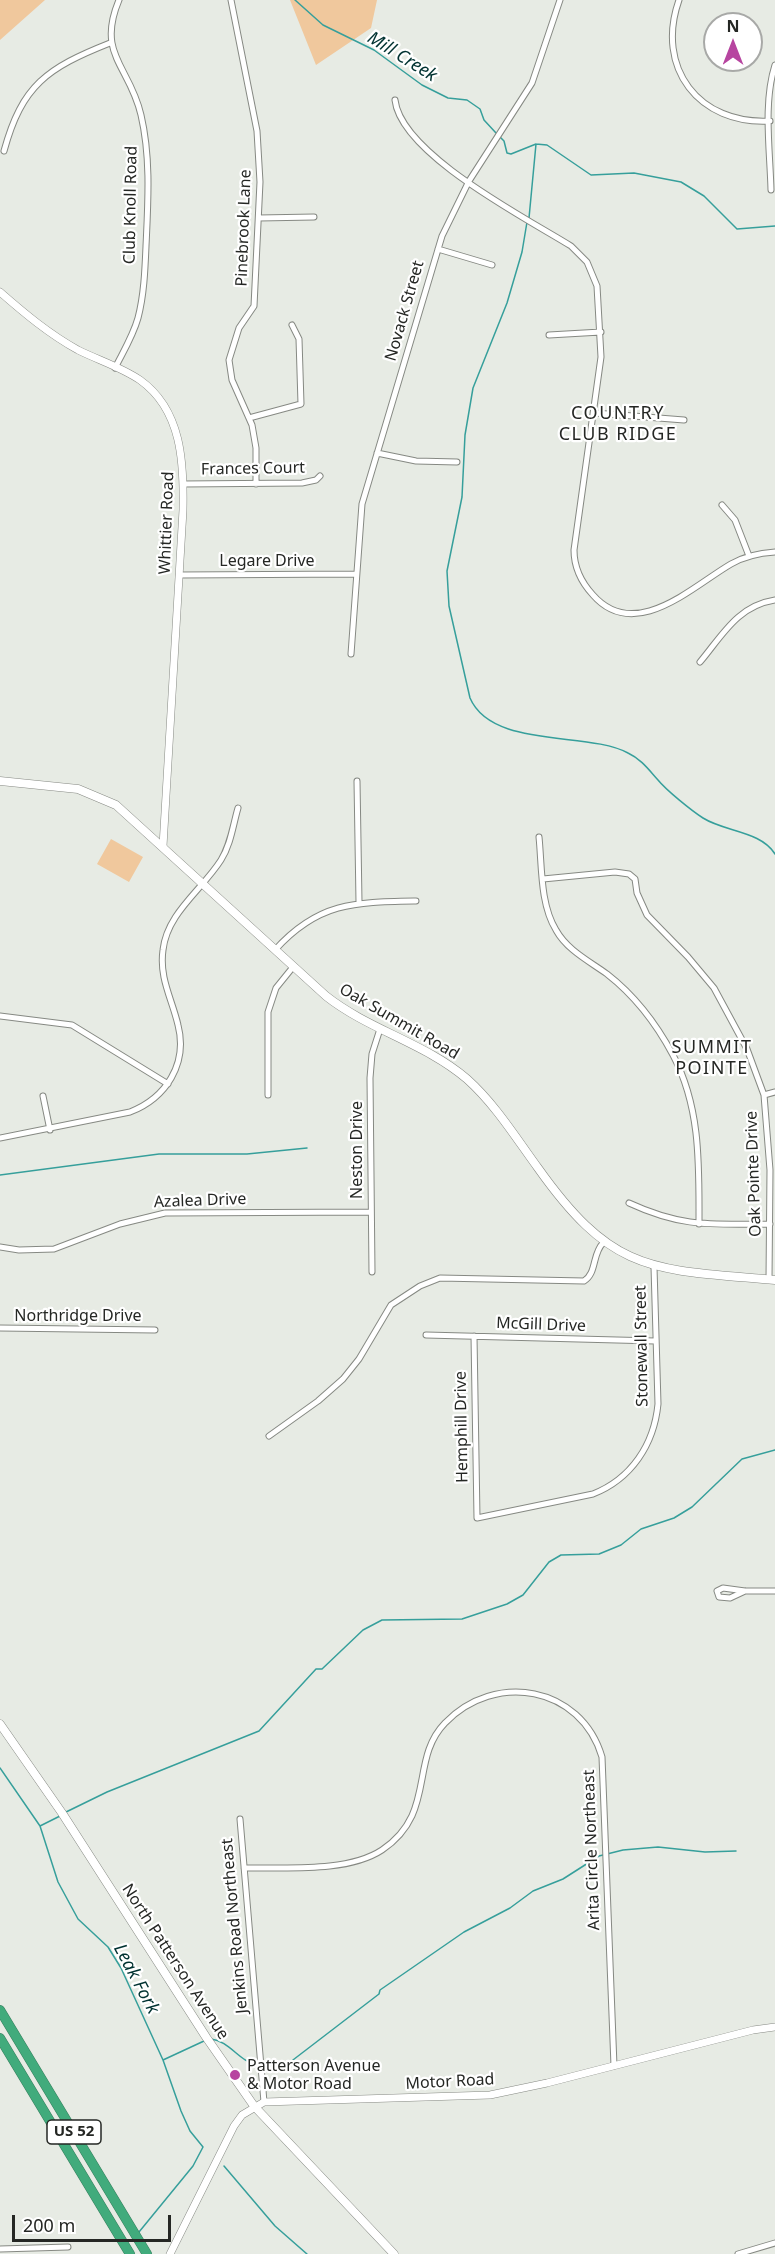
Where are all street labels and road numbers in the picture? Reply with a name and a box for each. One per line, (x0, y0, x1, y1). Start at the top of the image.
street label: Club Knoll Road (120, 146, 142, 264)
street label: Pinebrook Lane (232, 169, 256, 287)
street label: Novack Street (381, 259, 429, 363)
street label: Frances Court (201, 458, 305, 480)
street label: Whittier Road (156, 471, 178, 575)
street label: Legare Drive (219, 551, 315, 571)
street label: Oak Summit Road (336, 980, 462, 1064)
street label: Neston Drive (347, 1101, 367, 1199)
street label: Oak Pointe Drive (742, 1111, 766, 1237)
street label: Azalea Drive (153, 1190, 247, 1212)
street label: Stonewall Street (631, 1285, 653, 1407)
street label: Northridge Drive (14, 1306, 142, 1326)
street label: McGill Drive (496, 1314, 586, 1336)
street label: Hemphill Drive (451, 1371, 473, 1483)
street label: Arita Circle Northeast (580, 1769, 604, 1931)
street label: Jenkins Road Northeast (218, 1838, 252, 2014)
street label: North Patterson Avenue (117, 1881, 233, 2043)
street label: Motor Road (405, 2070, 495, 2094)
road number: US 52 (47, 2120, 101, 2144)

